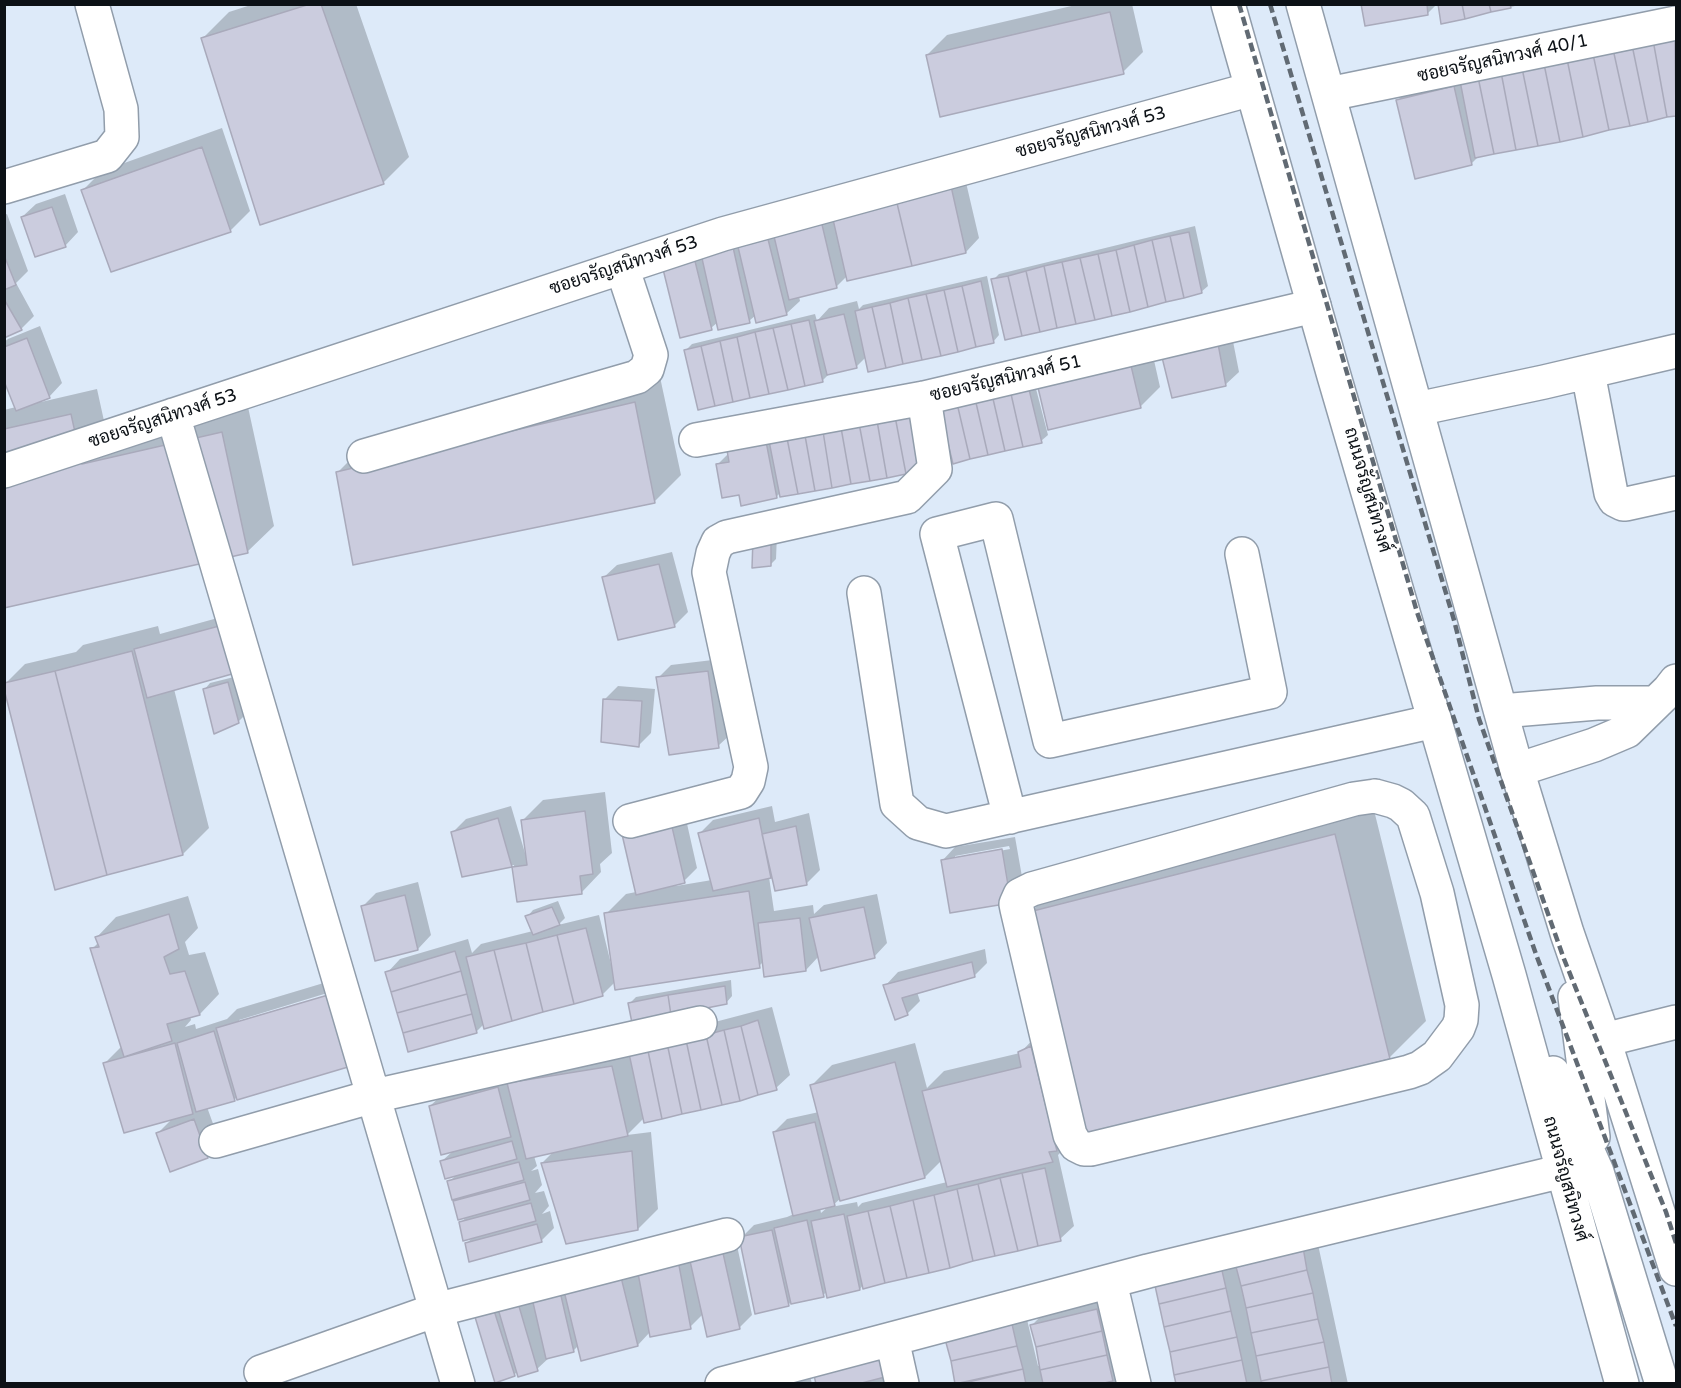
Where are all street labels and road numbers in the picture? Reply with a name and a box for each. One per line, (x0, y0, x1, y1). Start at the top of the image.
street label: ซอยจรัญสนิทวงศ์ 40/1 (1416, 30, 1590, 88)
street label: ซอยจรัญสนิทวงศ์ 53 (1013, 103, 1169, 163)
street label: ซอยจรัญสนิทวงศ์ 53 (547, 232, 701, 300)
street label: ซอยจรัญสนิทวงศ์ 51 (928, 351, 1084, 407)
street label: ซอยจรัญสนิทวงศ์ 53 (86, 385, 240, 453)
street label: ถนนจรัญสนิทวงศ์ (1339, 425, 1395, 555)
street label: ถนนจรัญสนิทวงศ์ (1538, 1114, 1592, 1244)

